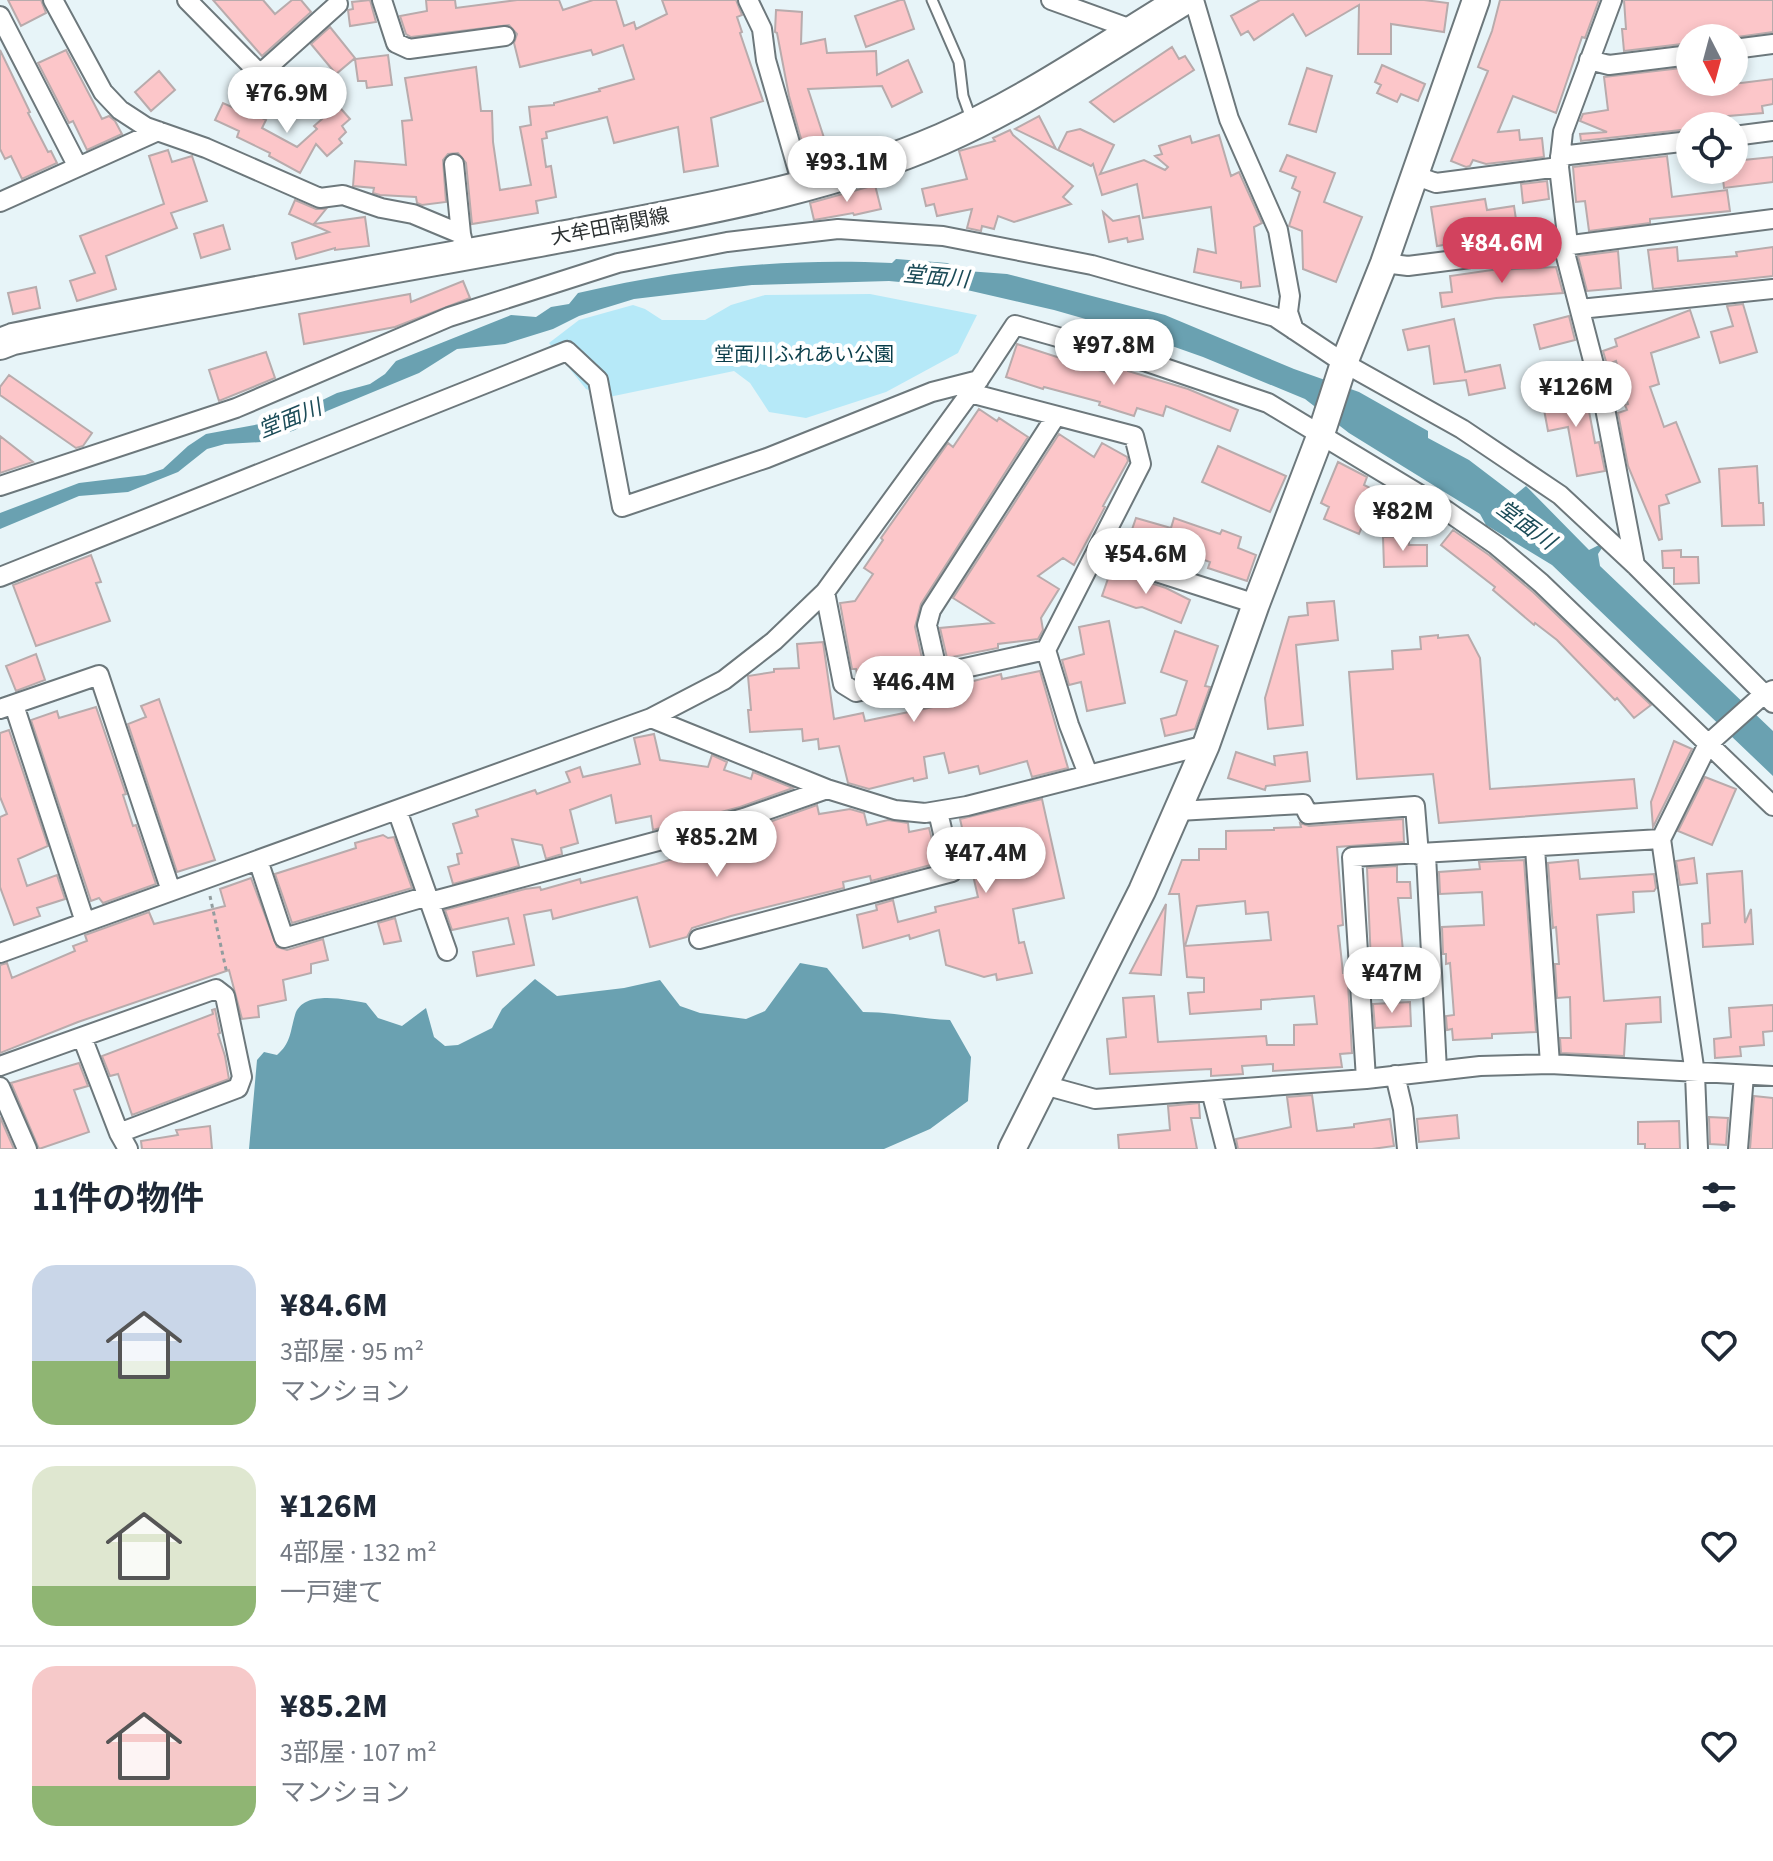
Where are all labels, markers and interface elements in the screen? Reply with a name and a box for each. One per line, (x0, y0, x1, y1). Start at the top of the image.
north arrow (1676, 24, 1748, 96)
map controls (1676, 24, 1748, 184)
pin: ¥76.9M (222, 67, 352, 135)
text: ¥76.9M (246, 74, 328, 111)
button: locate (1676, 112, 1748, 184)
pin: ¥93.1M (782, 136, 912, 204)
text: ¥93.1M (806, 143, 888, 180)
street label: 大牟田南関線 (548, 202, 672, 252)
pin: ¥84.6M (1437, 217, 1567, 285)
text: ¥84.6M (1461, 224, 1543, 261)
water label: 堂面川 (902, 258, 972, 296)
pin: ¥97.8M (1049, 319, 1179, 387)
text: ¥97.8M (1073, 326, 1155, 363)
park label: 堂面川ふれあい公園 (714, 341, 894, 369)
pin: ¥126M (1520, 361, 1632, 429)
text: ¥126M (1539, 368, 1613, 405)
water label: 堂面川 (253, 391, 328, 446)
pin: ¥82M (1356, 485, 1450, 553)
text: ¥82M (1373, 492, 1434, 529)
water label: 堂面川 (1490, 493, 1564, 559)
pin: ¥54.6M (1081, 528, 1211, 596)
text: ¥54.6M (1105, 535, 1187, 572)
pin: ¥46.4M (849, 656, 979, 724)
text: ¥46.4M (873, 663, 955, 700)
pin: ¥85.2M (652, 811, 782, 879)
text: ¥85.2M (676, 818, 758, 855)
pin: ¥47.4M (921, 827, 1051, 895)
text: ¥47.4M (945, 834, 1027, 871)
pin: ¥47M (1345, 947, 1439, 1015)
text: ¥47M (1362, 954, 1423, 991)
text: 11件の物件 (32, 1175, 204, 1224)
icon: filters (1697, 1175, 1741, 1219)
text: ¥84.6M (280, 1281, 388, 1330)
icon: home (96, 1297, 192, 1393)
icon: heart (1697, 1323, 1741, 1367)
text: 3部屋 · 95 m² (280, 1333, 424, 1370)
text: マンション (280, 1373, 410, 1410)
text: ¥126M (280, 1482, 378, 1531)
icon: home (96, 1498, 192, 1594)
icon: heart (1697, 1524, 1741, 1568)
text: 4部屋 · 132 m² (280, 1534, 437, 1571)
text: 一戸建て (280, 1574, 384, 1611)
text: ¥85.2M (280, 1682, 388, 1731)
icon: home (96, 1698, 192, 1794)
icon: heart (1697, 1724, 1741, 1768)
text: 3部屋 · 107 m² (280, 1734, 437, 1771)
text: マンション (280, 1774, 410, 1811)

